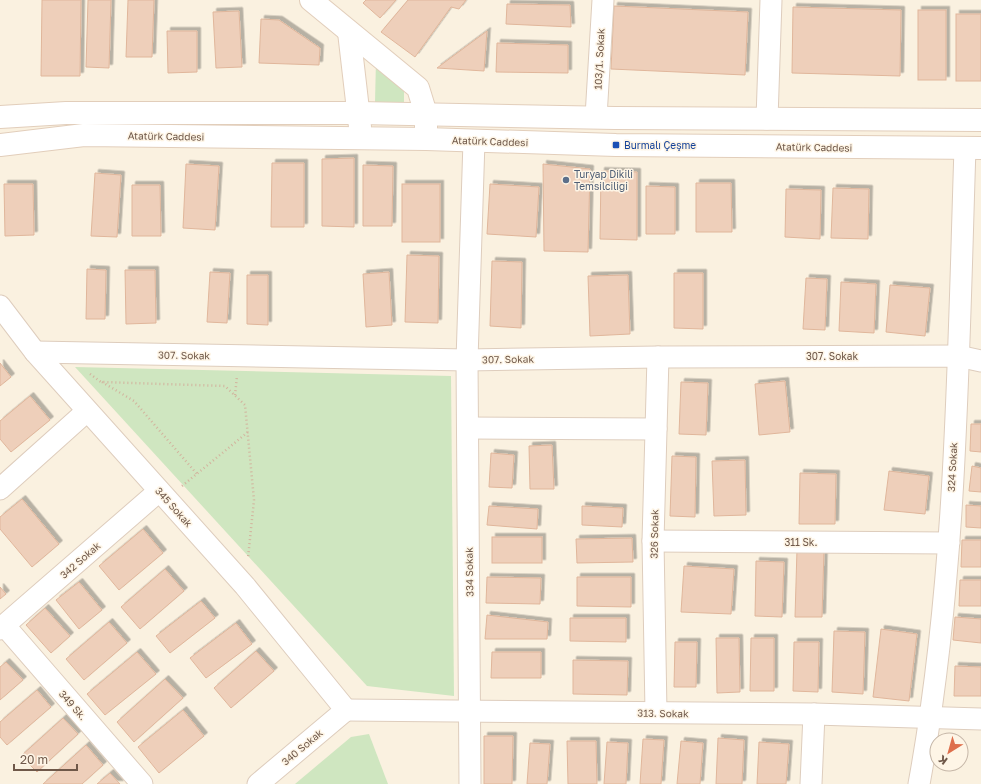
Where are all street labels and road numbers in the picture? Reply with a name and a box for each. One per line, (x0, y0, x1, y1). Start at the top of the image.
street label: 103/1. Sokak (591, 28, 607, 90)
street label: Atatürk Caddesi (128, 129, 204, 143)
street label: Atatürk Caddesi (452, 134, 528, 148)
street label: Atatürk Caddesi (776, 140, 852, 154)
street label: 307. Sokak (158, 349, 210, 361)
street label: 307. Sokak (806, 350, 858, 362)
street label: 307. Sokak (482, 353, 534, 365)
street label: 324 Sokak (945, 442, 959, 492)
street label: 345 Sokak (153, 485, 195, 530)
street label: 326 Sokak (648, 509, 660, 559)
street label: 311 Sk. (784, 536, 818, 548)
street label: 342 Sokak (57, 539, 103, 581)
street label: 334 Sokak (463, 547, 475, 597)
street label: 349 Sk. (57, 688, 89, 722)
street label: 313. Sokak (637, 707, 689, 719)
street label: 340 Sokak (279, 726, 325, 768)

